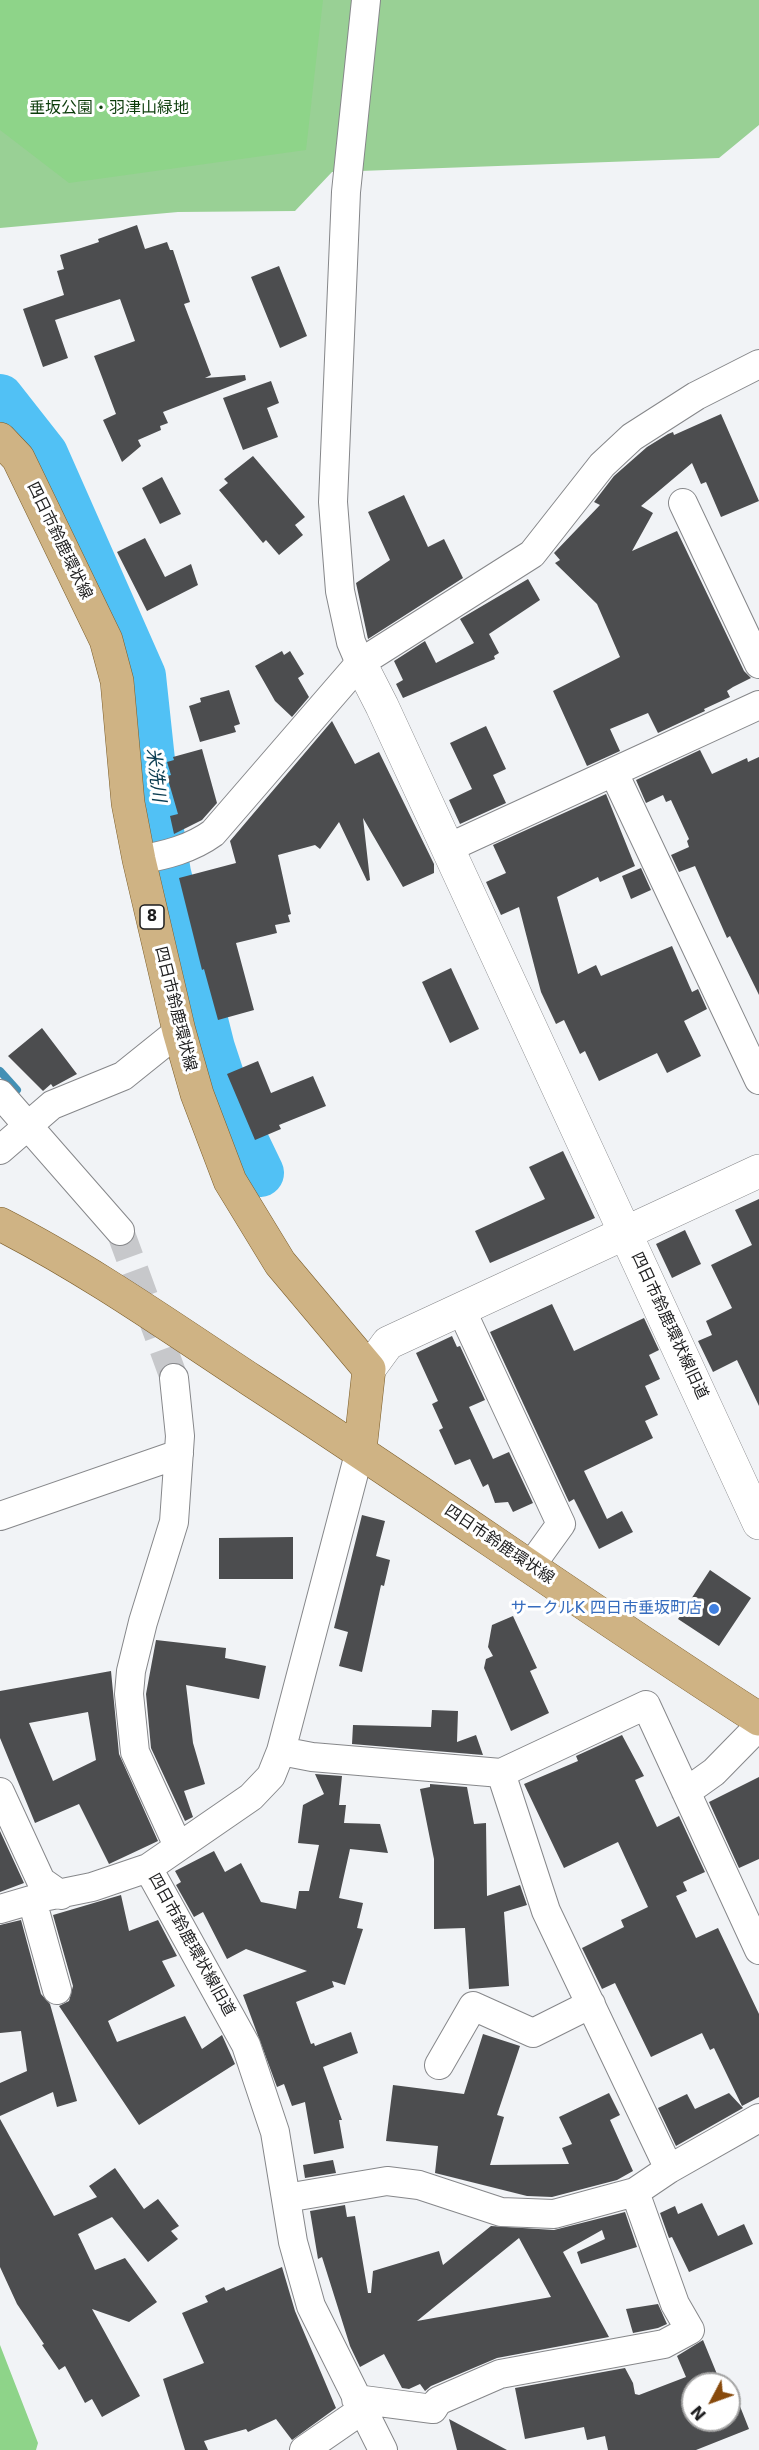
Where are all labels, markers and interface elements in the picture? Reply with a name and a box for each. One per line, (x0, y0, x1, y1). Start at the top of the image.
park label: 垂坂公園・羽津山緑地 (29, 99, 189, 119)
street label: 四日市鈴鹿環状線 (22, 479, 96, 603)
water label: 米洗川 (141, 747, 169, 803)
road number: 8 (140, 905, 164, 929)
street label: 四日市鈴鹿環状線 (150, 945, 200, 1073)
street label: 四日市鈴鹿環状線旧道 (626, 1249, 712, 1403)
street label: 四日市鈴鹿環状線 (441, 1501, 557, 1589)
place label: サークルK 四日市垂坂町店 (510, 1599, 702, 1619)
marker: サークルK 四日市垂坂町店 (707, 1602, 721, 1616)
street label: 四日市鈴鹿環状線旧道 (144, 1870, 238, 2020)
north arrow (681, 2372, 741, 2432)
text: N (687, 2402, 710, 2424)

